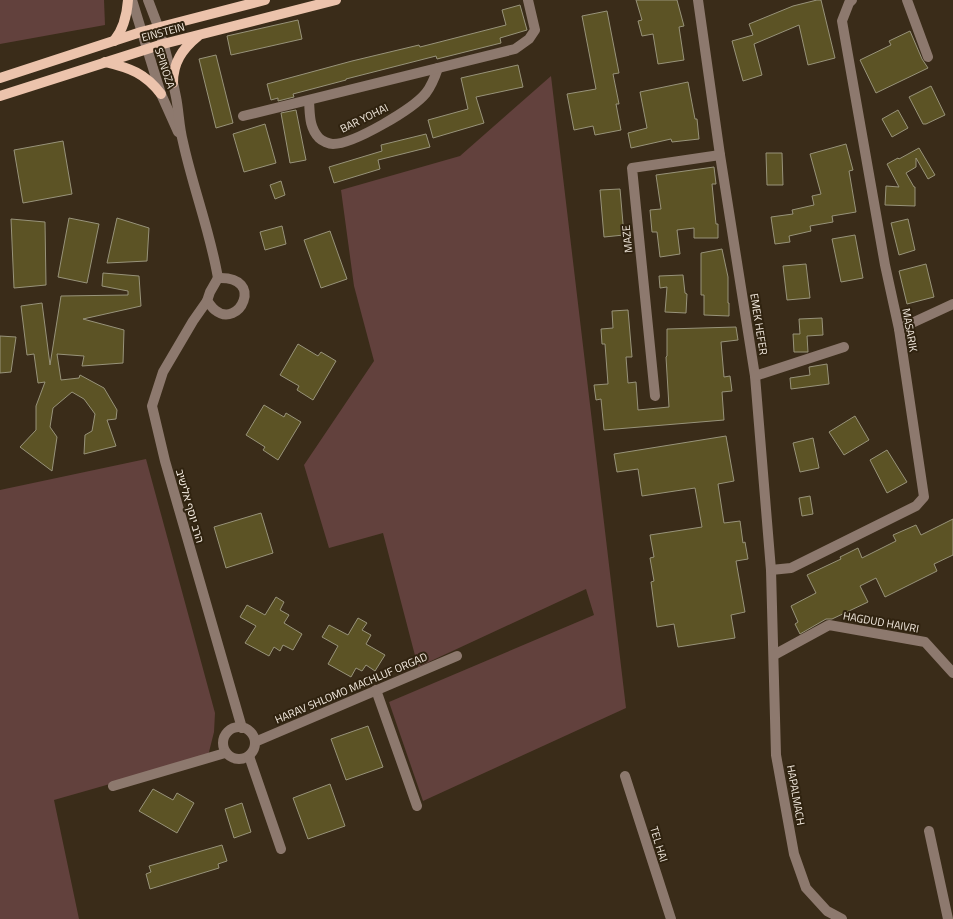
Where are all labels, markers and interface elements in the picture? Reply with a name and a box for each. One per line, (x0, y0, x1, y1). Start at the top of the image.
street label: EINSTEIN (140, 19, 186, 45)
street label: SPINOZA (151, 45, 179, 91)
street label: BAR YOHAI (337, 99, 391, 137)
street label: MAZE (618, 224, 636, 254)
street label: EMEK HEFER (746, 292, 772, 356)
street label: MASARIK (898, 307, 922, 354)
street label: הרב יוסף אלישיב (172, 467, 208, 545)
street label: HAGDUD HAIVRI (842, 607, 920, 637)
street label: HARAV SHLOMO MACHLUF ORGAD (272, 649, 430, 727)
street label: HAPALMACH (783, 764, 809, 826)
street label: TEL HAI (646, 824, 672, 864)

